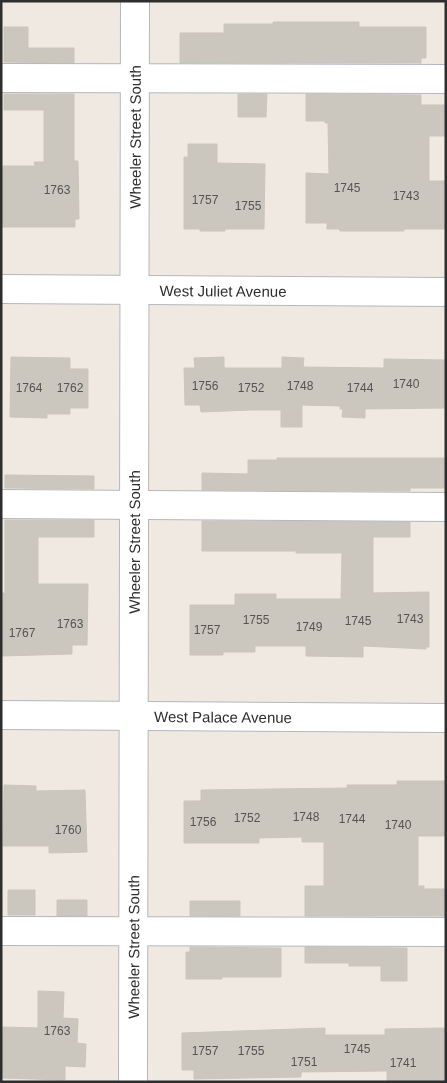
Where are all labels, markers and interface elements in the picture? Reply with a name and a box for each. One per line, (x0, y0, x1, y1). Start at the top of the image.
street label: Wheeler Street South (126, 65, 143, 209)
house number: 1745 (334, 181, 361, 195)
house number: 1763 (44, 183, 71, 197)
house number: 1743 (393, 189, 420, 203)
house number: 1757 (192, 193, 219, 207)
house number: 1755 (235, 199, 262, 213)
street label: West Juliet Avenue (159, 282, 287, 299)
house number: 1740 (393, 377, 420, 391)
house number: 1756 (192, 379, 219, 393)
house number: 1748 (287, 379, 314, 393)
house number: 1764 (16, 381, 43, 395)
house number: 1762 (57, 381, 84, 395)
house number: 1752 (238, 381, 265, 395)
house number: 1744 (347, 381, 374, 395)
street label: Wheeler Street South (125, 470, 143, 614)
house number: 1743 (397, 612, 424, 626)
house number: 1755 (243, 613, 270, 627)
house number: 1745 (345, 614, 372, 628)
house number: 1763 (57, 617, 84, 631)
house number: 1749 (296, 620, 323, 634)
house number: 1757 (194, 623, 221, 637)
house number: 1767 (9, 626, 36, 640)
street label: West Palace Avenue (154, 708, 292, 725)
house number: 1748 (293, 810, 320, 824)
house number: 1752 (234, 811, 261, 825)
house number: 1744 (339, 812, 366, 826)
house number: 1756 (190, 815, 217, 829)
house number: 1740 (385, 818, 412, 832)
house number: 1760 (55, 823, 82, 837)
street label: Wheeler Street South (125, 875, 142, 1019)
house number: 1763 (44, 1024, 71, 1038)
house number: 1745 (344, 1042, 371, 1056)
house number: 1757 (192, 1044, 219, 1058)
house number: 1755 (238, 1044, 265, 1058)
house number: 1751 (291, 1055, 318, 1069)
house number: 1741 (390, 1056, 417, 1070)

